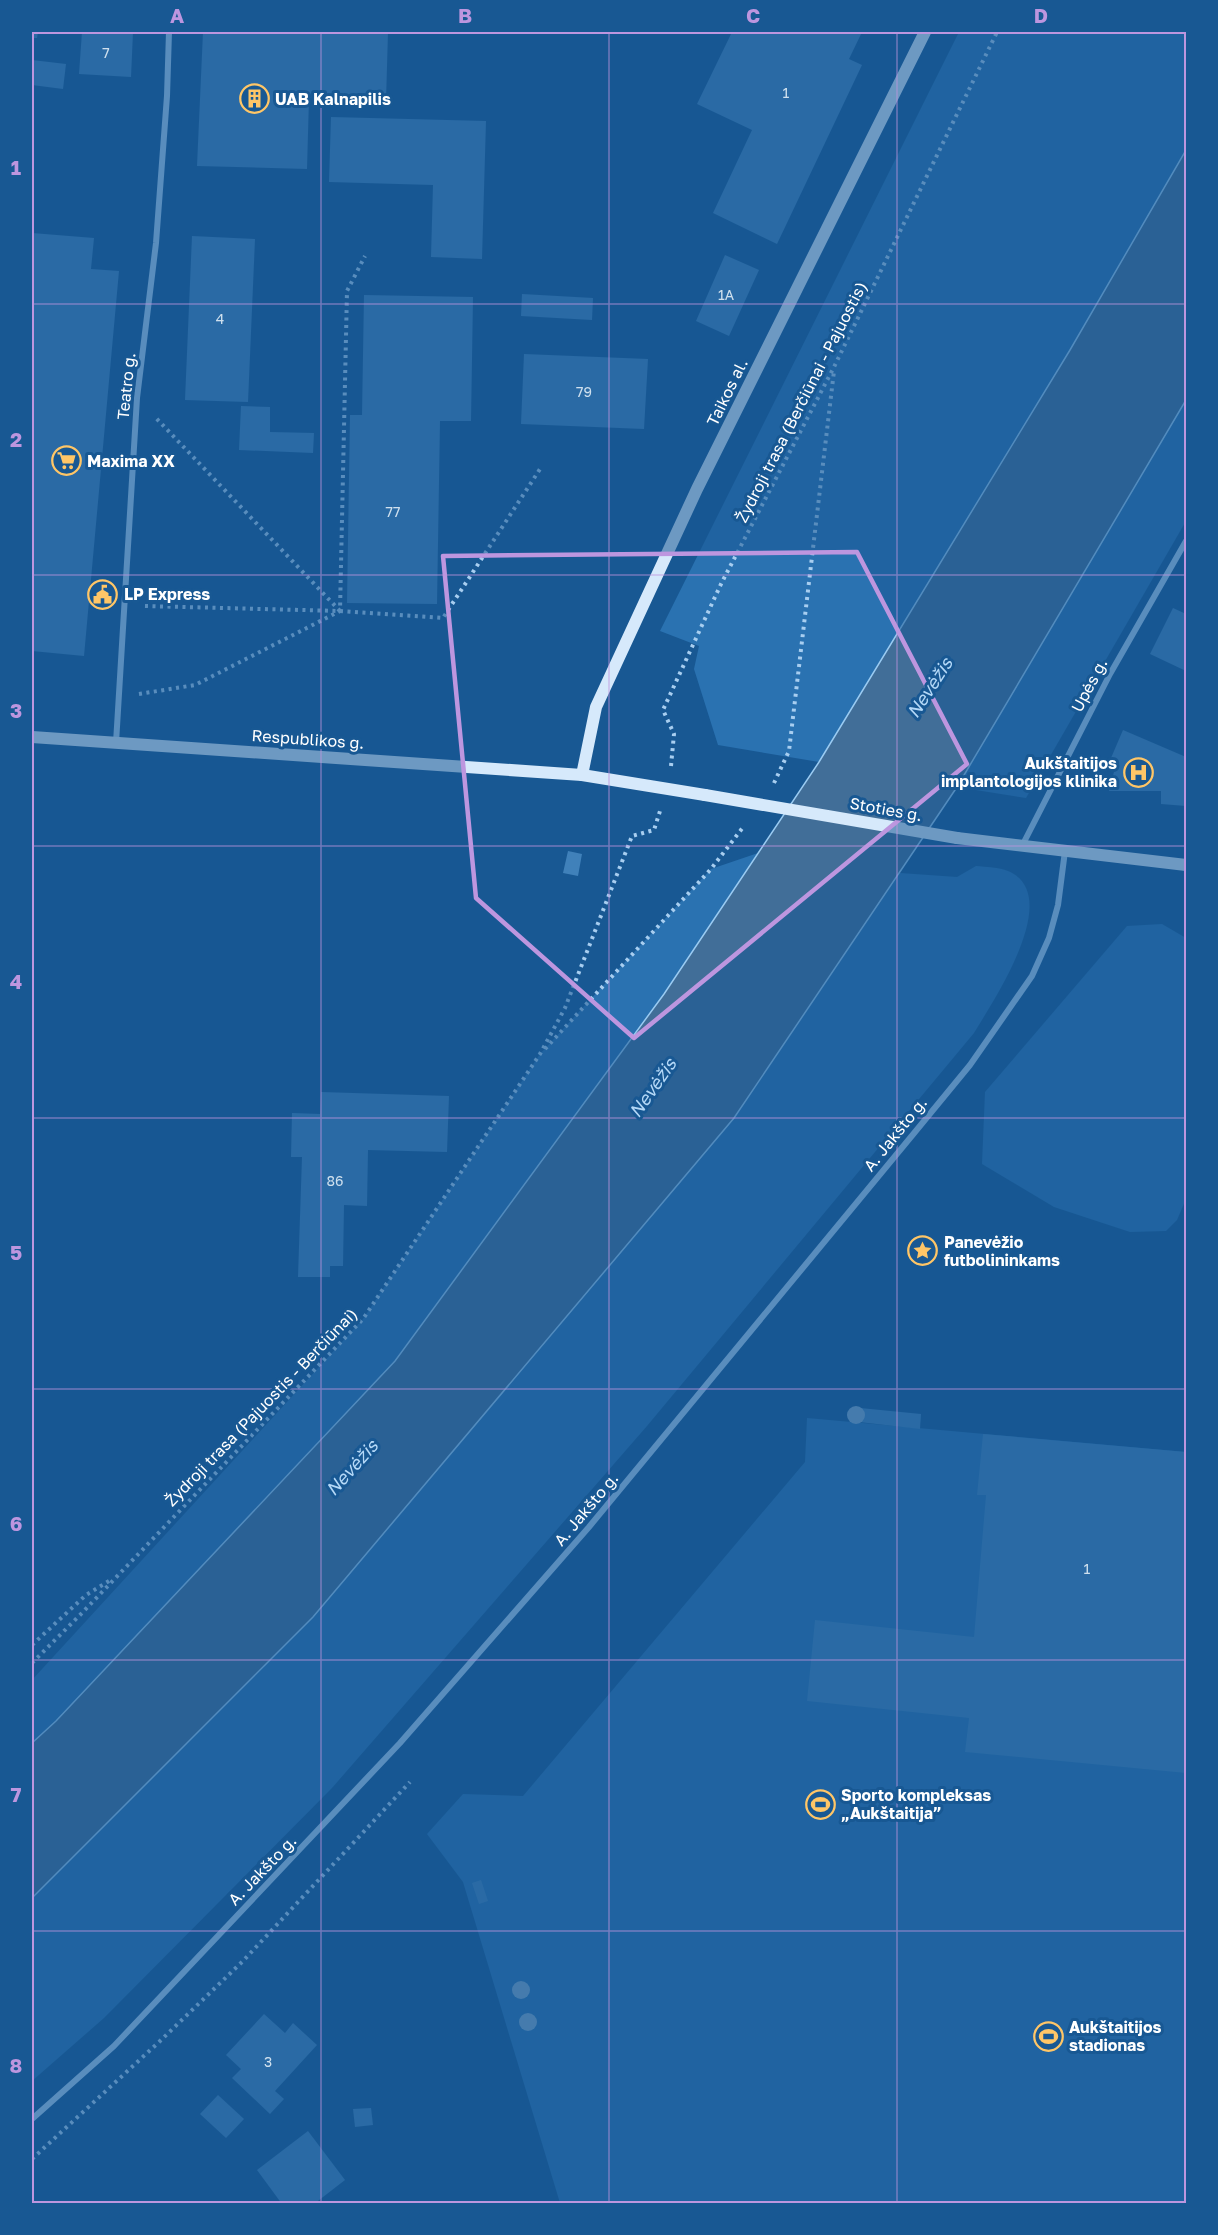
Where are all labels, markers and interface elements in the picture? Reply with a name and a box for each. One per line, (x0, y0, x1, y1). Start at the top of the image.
text: A (170, 3, 184, 27)
text: B (458, 3, 472, 27)
text: C (746, 3, 760, 27)
text: D (1034, 3, 1048, 27)
house number: 7 (102, 44, 110, 61)
building icon: UAB Kalnapilis (238, 83, 270, 115)
house number: 1 (783, 84, 790, 101)
place label: UAB Kalnapilis (275, 89, 391, 109)
text: 1 (11, 155, 21, 179)
street label: Žydroji trasa (Berčiūnai - Pajuostis) (731, 278, 871, 526)
house number: 1A (718, 286, 735, 303)
house number: 4 (216, 310, 224, 327)
street label: Teatro g. (113, 351, 139, 421)
street label: Taikos al. (702, 355, 752, 429)
house number: 79 (576, 383, 592, 400)
text: 2 (10, 427, 22, 451)
supermarket icon: Maxima XX (50, 445, 82, 477)
place label: Maxima XX (87, 451, 175, 471)
house number: 77 (386, 503, 400, 520)
public building icon: LP Express (87, 578, 119, 610)
place label: LP Express (124, 584, 210, 604)
water label: Nevėžis (902, 652, 958, 722)
street label: Upės g. (1067, 655, 1111, 715)
text: 3 (10, 698, 22, 722)
street label: Respublikos g. (251, 725, 365, 753)
place label: Aukštaitijos implantologijos klinika (941, 753, 1117, 791)
hospital icon: Aukštaitijos implantologijos klinika (1122, 756, 1154, 788)
street label: Stoties g. (848, 793, 924, 825)
text: 4 (10, 969, 22, 993)
water label: Nevėžis (624, 1052, 681, 1121)
street label: A. Jakšto g. (859, 1093, 931, 1175)
house number: 86 (326, 1172, 344, 1189)
place label: Panevėžio futbolininkams (944, 1232, 1060, 1270)
place icon: Panevėžio futbolininkams (907, 1235, 939, 1267)
text: 5 (10, 1240, 22, 1264)
street label: Žydroji trasa (Pajuostis - Berčiūnai) (161, 1304, 361, 1510)
water label: Nevėžis (321, 1434, 383, 1500)
street label: A. Jakšto g. (549, 1468, 623, 1550)
text: 6 (10, 1511, 22, 1535)
house number: 1 (1084, 1560, 1091, 1577)
text: 7 (11, 1782, 22, 1806)
place label: Sporto kompleksas „Aukštaitija” (841, 1785, 991, 1823)
sports icon: Sporto kompleksas „Aukštaitija” (804, 1788, 836, 1820)
street label: A. Jakšto g. (224, 1831, 300, 1909)
place label: Aukštaitijos stadionas (1069, 2017, 1162, 2055)
sports icon: Aukštaitijos stadionas (1032, 2020, 1064, 2052)
text: 8 (10, 2053, 22, 2077)
house number: 3 (264, 2053, 272, 2070)

